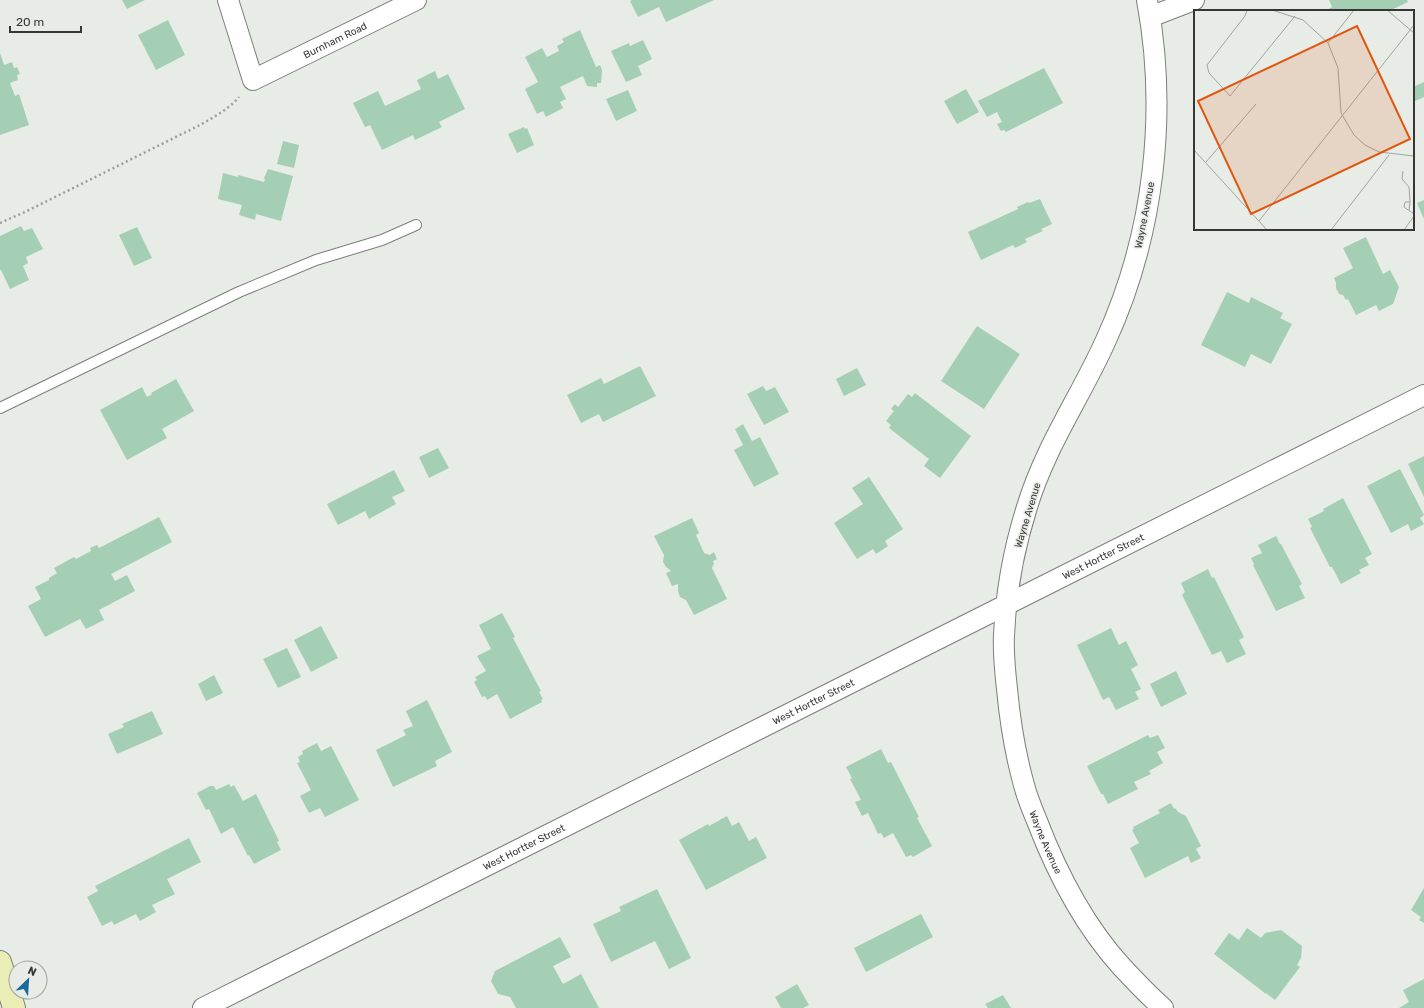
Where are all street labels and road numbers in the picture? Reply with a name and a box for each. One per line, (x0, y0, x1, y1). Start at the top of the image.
street label: Burnham Road (302, 20, 369, 61)
street label: Wayne Avenue (1133, 180, 1157, 250)
street label: Wayne Avenue (1012, 481, 1044, 549)
street label: West Hortter Street (1060, 531, 1146, 582)
street label: West Hortter Street (771, 677, 857, 728)
street label: Wayne Avenue (1026, 809, 1064, 876)
street label: West Hortter Street (481, 822, 567, 873)

